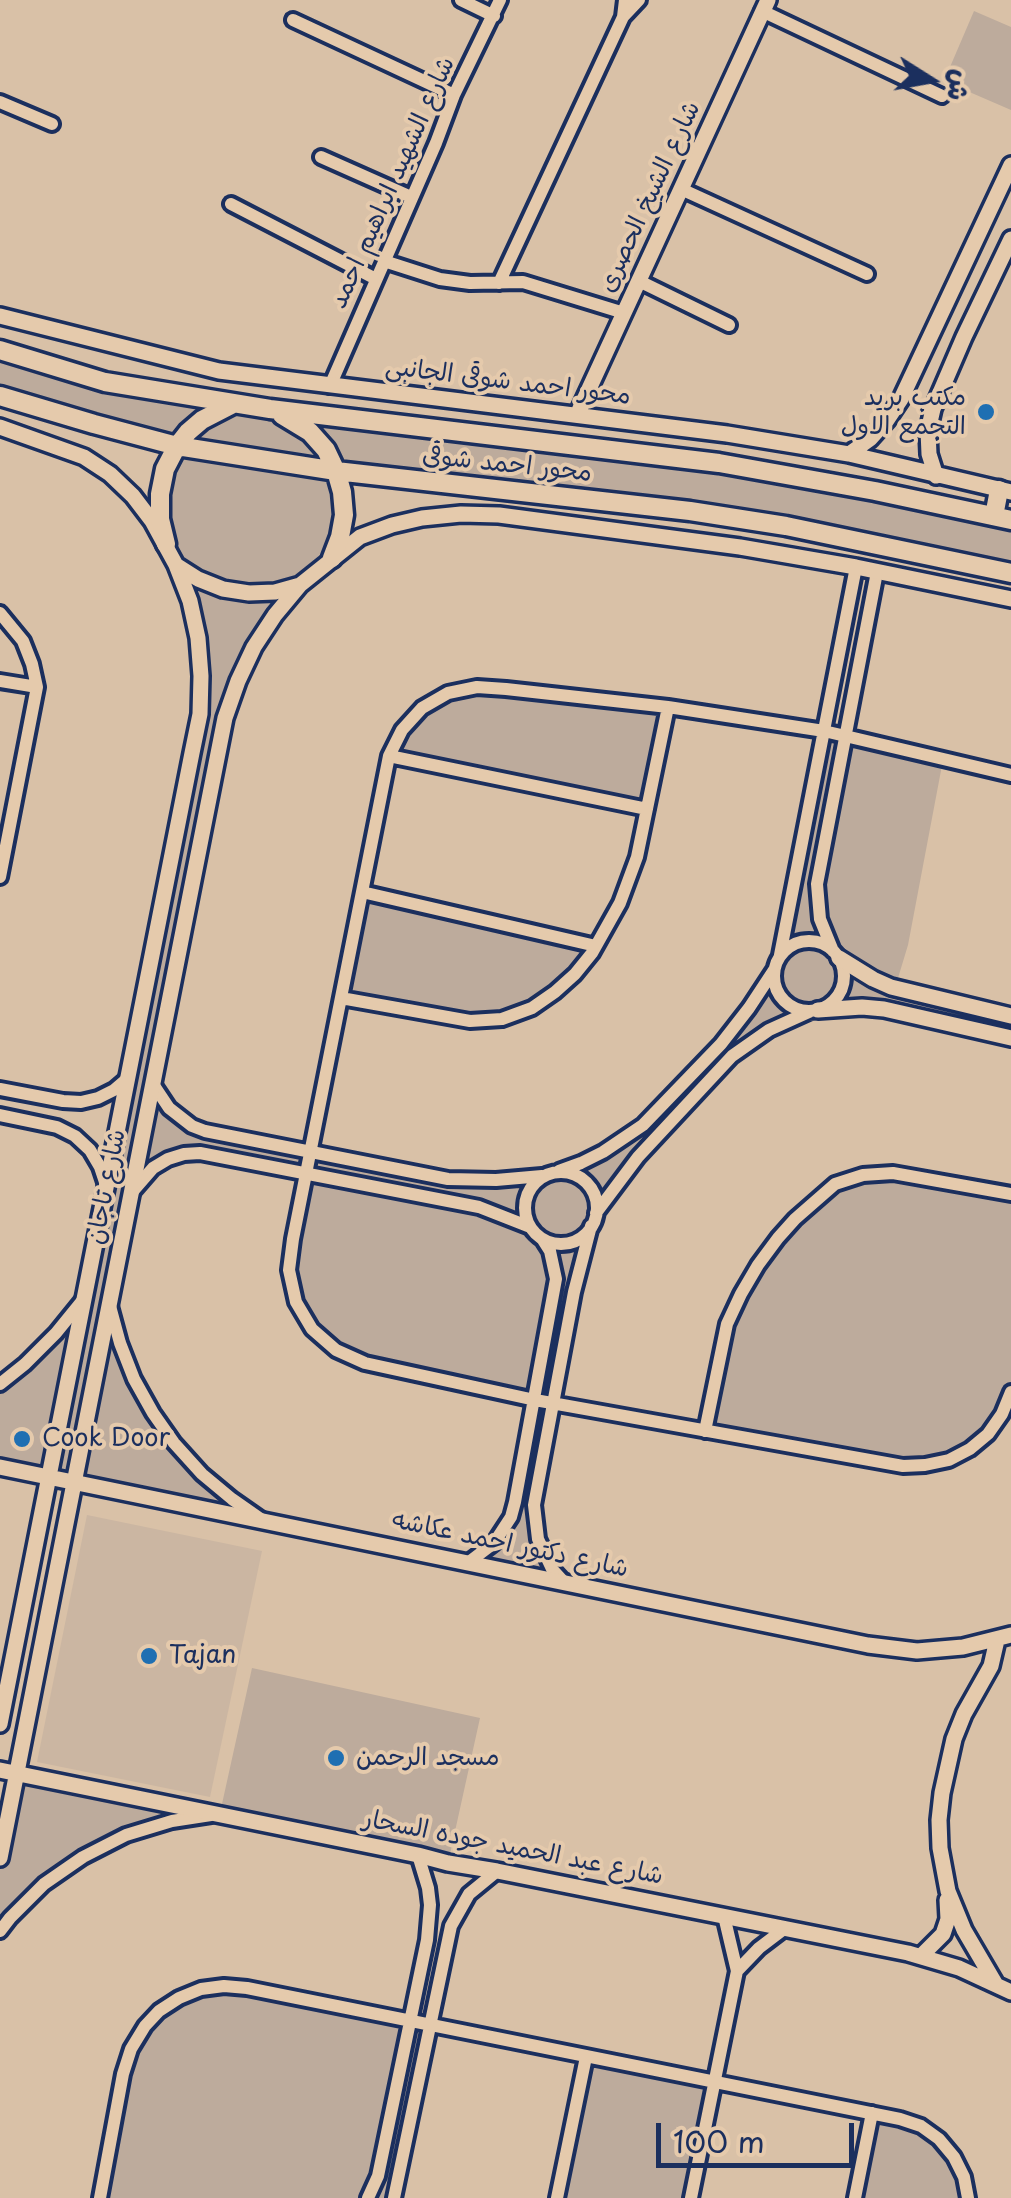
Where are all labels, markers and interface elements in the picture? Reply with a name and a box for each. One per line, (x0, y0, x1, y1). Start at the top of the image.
north arrow (881, 30, 981, 130)
street label: شارع الشهيد ابراهيم احمد (324, 52, 462, 314)
text: ش (937, 67, 985, 105)
street label: شارع الشيخ الحصرى (593, 97, 707, 297)
street label: محور احمد شوقى الجانبى (383, 352, 633, 412)
place label: مكتب بريد التجمع الاول (841, 383, 966, 442)
marker: مكتب بريد التجمع الاول (975, 401, 997, 423)
street label: محور احمد شوقى (421, 441, 593, 489)
street label: شارع تاجان (81, 1127, 133, 1247)
place label: Cook Door (42, 1424, 170, 1454)
marker: Cook Door (11, 1428, 33, 1450)
street label: شارع دكتور احمد عكاشه (389, 1505, 631, 1585)
place label: Tajan (169, 1641, 236, 1671)
marker: Tajan (138, 1645, 160, 1667)
place label: مسجد الرحمن (356, 1743, 500, 1773)
marker: مسجد الرحمن (325, 1747, 347, 1769)
street label: شارع عبد الحميد جوده السحار (360, 1804, 666, 1892)
scale bar (661, 2103, 858, 2165)
text: 100 m (673, 2118, 765, 2163)

